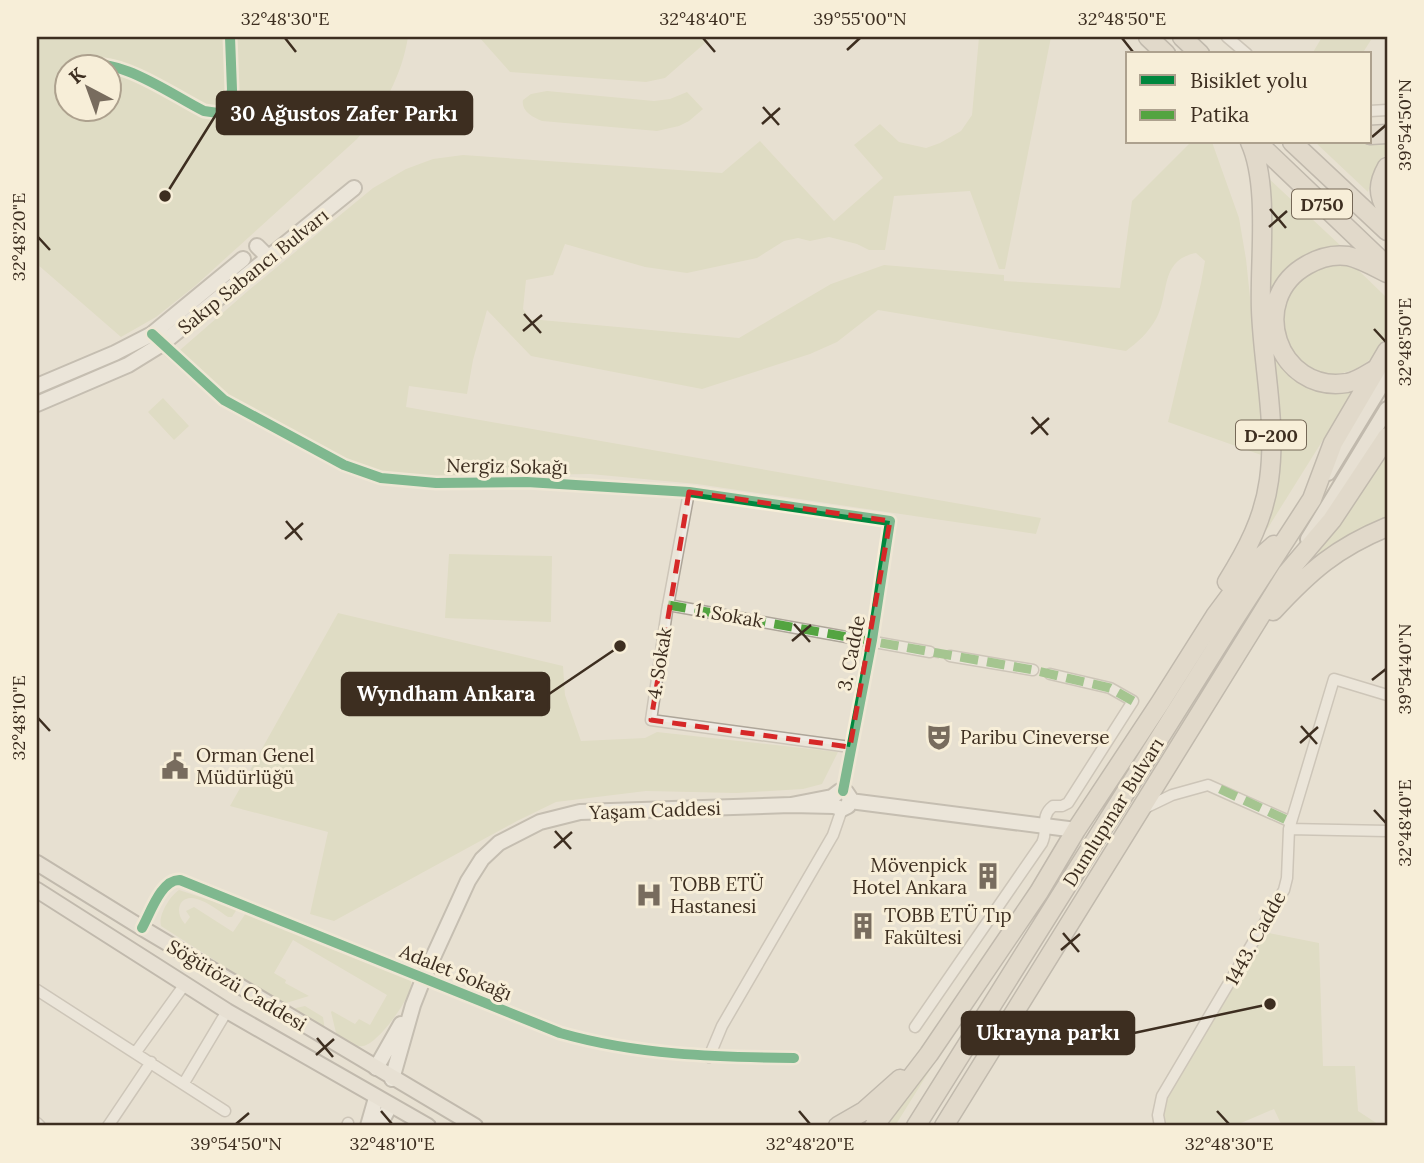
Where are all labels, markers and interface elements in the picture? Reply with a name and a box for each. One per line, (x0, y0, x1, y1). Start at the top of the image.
text: 32°48'30"E (241, 7, 329, 30)
text: 32°48'40"E (659, 7, 747, 30)
text: 39°55'00"N (813, 7, 907, 30)
text: 32°48'50"E (1078, 7, 1166, 30)
north arrow (52, 52, 122, 122)
legend (1126, 52, 1372, 144)
text: K (64, 61, 90, 89)
text: Bisiklet yolu (1190, 67, 1308, 94)
text: 39°54'50"N (1393, 79, 1416, 171)
callout: 30 Ağustos Zafer Parkı (217, 92, 472, 134)
text: 30 Ağustos Zafer Parkı (230, 100, 458, 127)
text: Patika (1190, 101, 1250, 128)
road number: D750 (1292, 190, 1352, 218)
text: 32°48'20"E (7, 193, 30, 281)
street label: Sakıp Sabancı Bulvarı (173, 203, 333, 339)
text: 32°48'50"E (1393, 298, 1416, 386)
road number: D-200 (1236, 421, 1306, 450)
street label: Nergiz Sokağı (446, 453, 568, 479)
street label: 1. Sokak (693, 597, 766, 633)
street label: 3. Cadde (832, 613, 870, 693)
text: 39°54'40"N (1393, 624, 1416, 714)
street label: 4. Sokak (642, 625, 677, 700)
callout: Wyndham Ankara (342, 673, 549, 715)
text: 32°48'10"E (7, 675, 30, 761)
text: Wyndham Ankara (357, 680, 535, 707)
theatre icon: Paribu Cineverse (924, 722, 954, 752)
place label: Paribu Cineverse (960, 725, 1110, 749)
street label: Dumlupınar Bulvarı (1057, 733, 1169, 891)
place label: Orman Genel Müdürlüğü (196, 743, 314, 789)
public building icon: Orman Genel Müdürlüğü (160, 751, 190, 781)
text: 32°48'40"E (1393, 779, 1416, 867)
street label: Yaşam Caddesi (588, 796, 721, 824)
place label: Mövenpick Hotel Ankara (852, 853, 968, 899)
building icon: Mövenpick Hotel Ankara (973, 861, 1003, 891)
place label: TOBB ETÜ Hastanesi (670, 872, 764, 918)
hospital icon: TOBB ETÜ Hastanesi (634, 880, 664, 910)
street label: 1443. Cadde (1219, 887, 1291, 989)
place label: TOBB ETÜ Tıp Fakültesi (884, 903, 1012, 949)
building icon: TOBB ETÜ Tıp Fakültesi (848, 911, 878, 941)
street label: Söğütözü Caddesi (163, 934, 311, 1036)
street label: Adalet Sokağı (395, 938, 516, 1005)
callout: Ukrayna parkı (962, 1012, 1134, 1054)
text: Ukrayna parkı (976, 1019, 1120, 1046)
text: 39°54'50"N (190, 1132, 282, 1155)
text: 32°48'10"E (349, 1132, 435, 1155)
text: 32°48'20"E (766, 1132, 854, 1155)
text: 32°48'30"E (1185, 1132, 1273, 1155)

